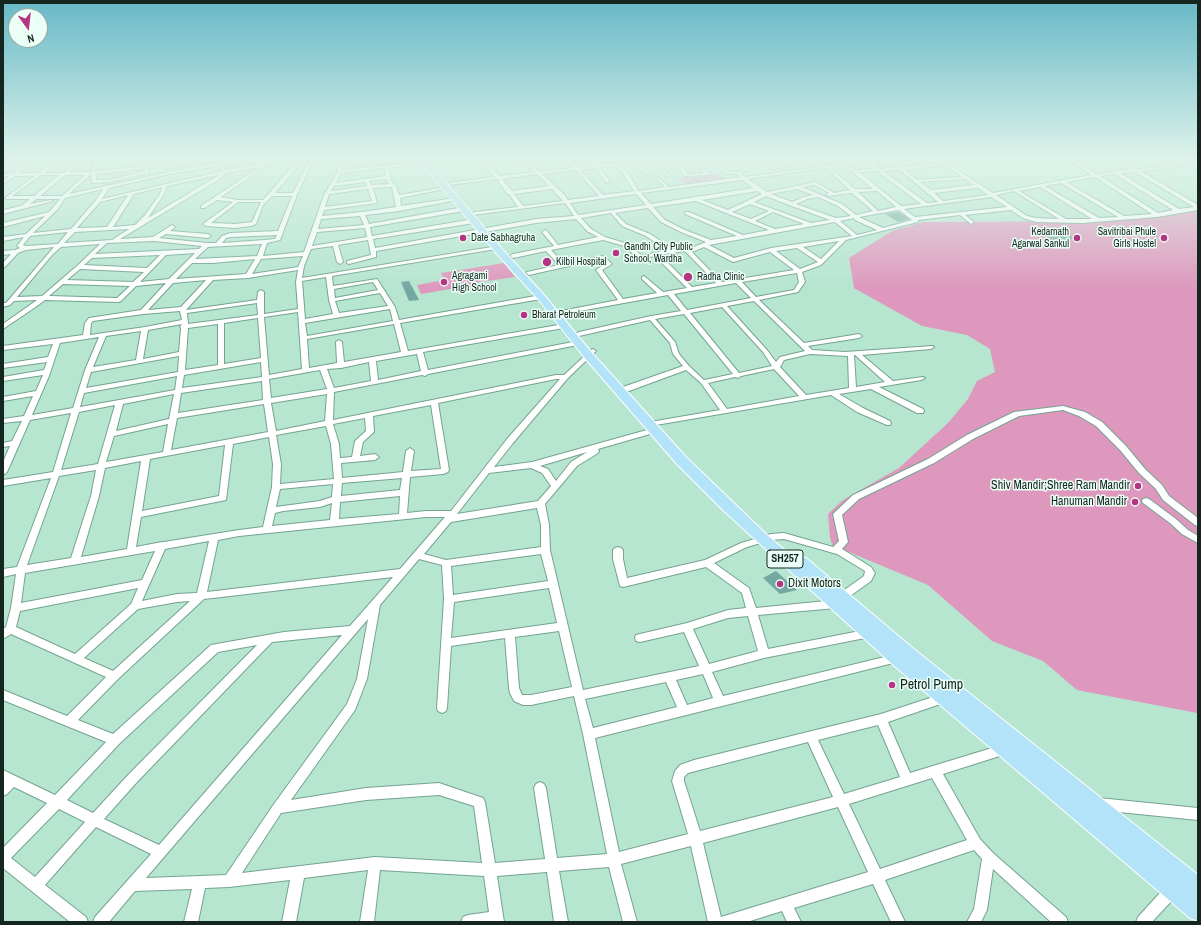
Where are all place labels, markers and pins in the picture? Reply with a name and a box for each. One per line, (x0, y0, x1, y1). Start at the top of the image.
place label: Kedarnath Agarwal Sankul (1012, 226, 1069, 250)
place label: Savitribai Phule Girls Hostel (1098, 226, 1156, 250)
place label: Date Sabhagruha (471, 232, 535, 244)
marker: Date Sabhagruha (458, 233, 468, 243)
marker: Kedarnath Agarwal Sankul (1072, 233, 1082, 243)
marker: Savitribai Phule Girls Hostel (1159, 233, 1169, 243)
place label: Gandhi City Public School, Wardha (624, 241, 693, 264)
marker: Gandhi City Public School, Wardha (611, 248, 621, 258)
marker: Kilbil Hospital (541, 256, 553, 268)
place label: Kilbil Hospital (556, 256, 607, 268)
place label: Agragami High School (452, 270, 497, 294)
marker: Radha Clinic (682, 271, 694, 283)
place label: Radha Clinic (697, 271, 744, 283)
marker: Agragami High School (439, 277, 449, 287)
place label: Bharat Petroleum (532, 309, 596, 321)
marker: Bharat Petroleum (519, 310, 529, 320)
place label: Shiv Mandir;Shree Ram Mandir (991, 479, 1130, 493)
marker: Shiv Mandir;Shree Ram Mandir (1133, 481, 1143, 491)
place label: Hanuman Mandir (1051, 495, 1127, 509)
marker: Hanuman Mandir (1130, 497, 1140, 507)
place label: Dixit Motors (788, 577, 841, 591)
marker: Dixit Motors (775, 579, 785, 589)
place label: Petrol Pump (900, 677, 963, 693)
marker: Petrol Pump (887, 680, 897, 690)

